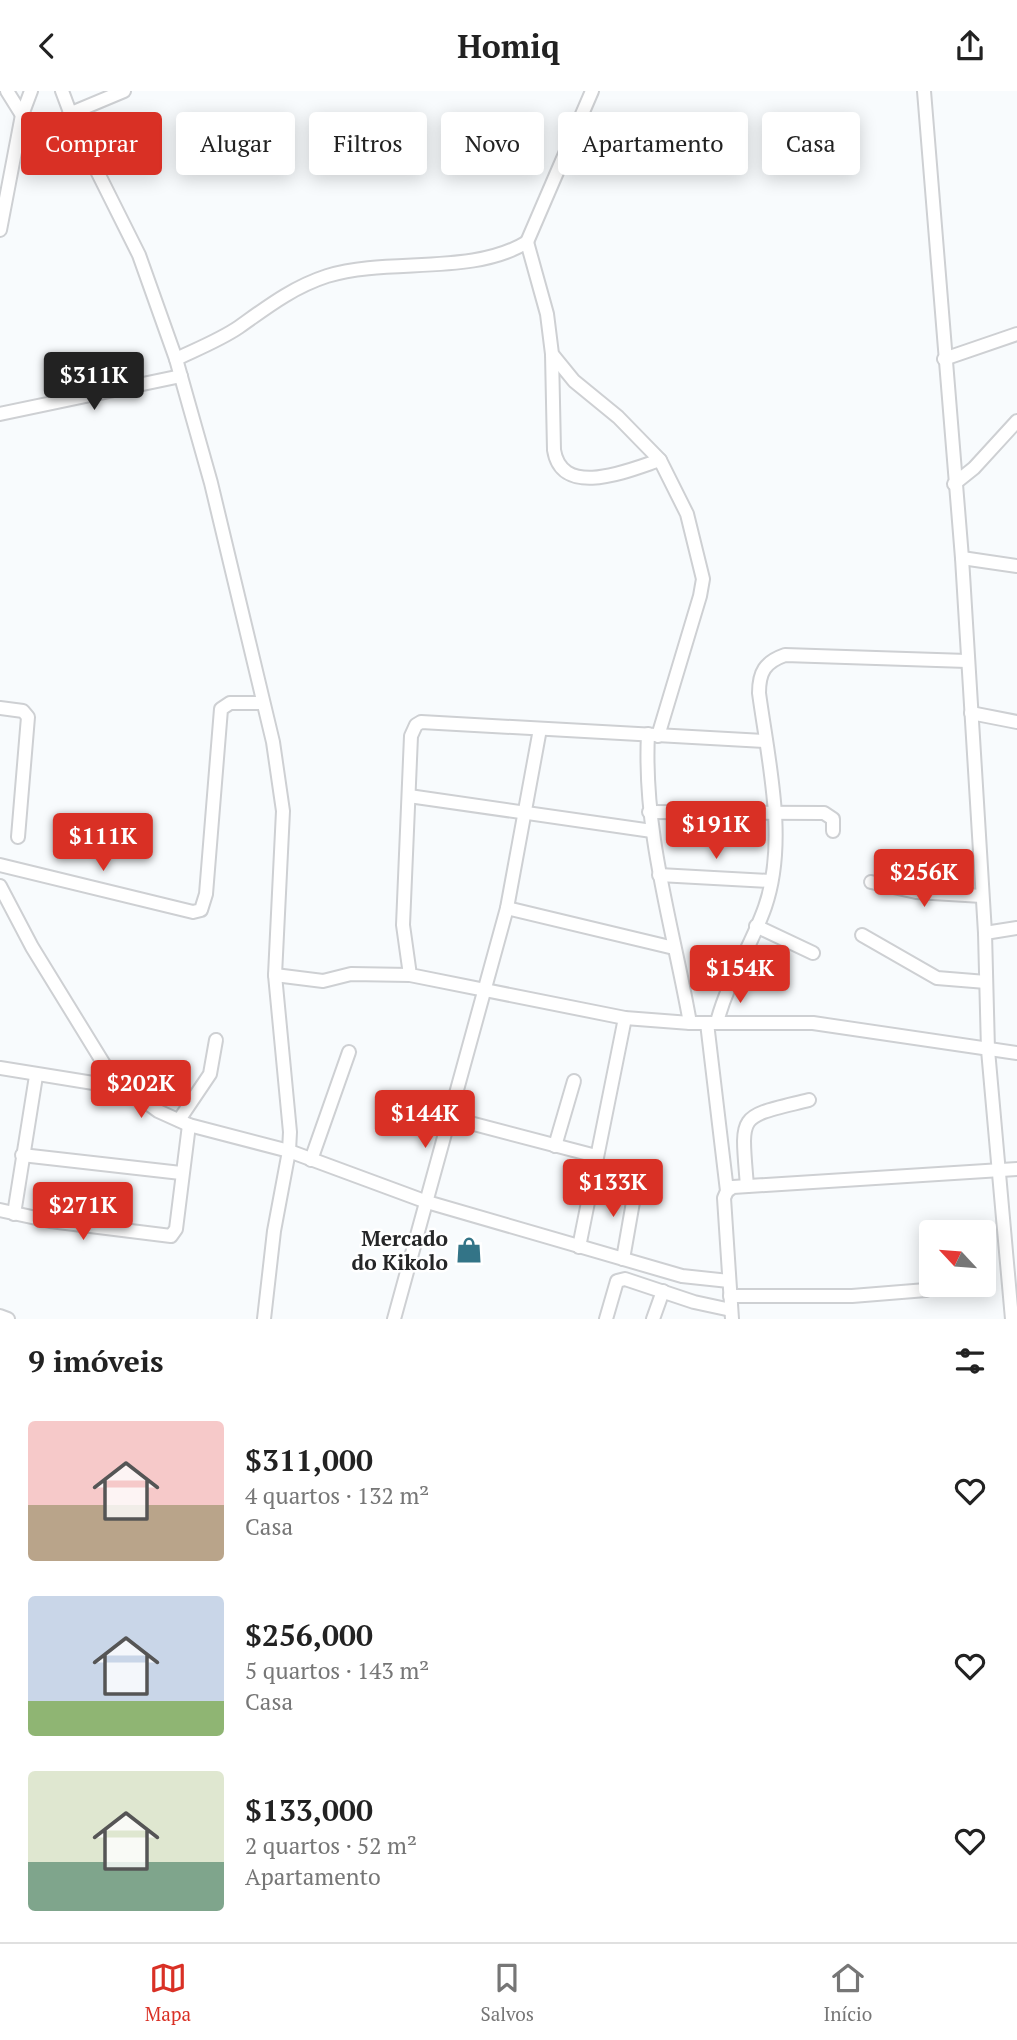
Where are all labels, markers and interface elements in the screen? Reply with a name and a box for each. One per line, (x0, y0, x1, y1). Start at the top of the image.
text: Homiq (457, 25, 560, 67)
icon: back (28, 27, 66, 65)
icon: share (951, 27, 989, 65)
chip: Comprar (21, 112, 162, 175)
chip: Alugar (176, 112, 295, 175)
chip: Filtros (309, 112, 427, 175)
chip: Novo (441, 112, 544, 175)
chip: Apartamento (558, 112, 748, 175)
chip: Casa (762, 112, 860, 175)
pin: $311K (45, 353, 143, 412)
text: $311K (60, 359, 128, 390)
pin: $191K (667, 801, 765, 861)
text: $191K (682, 808, 750, 839)
pin: $111K (54, 813, 152, 873)
text: $111K (69, 820, 137, 851)
pin: $256K (875, 849, 973, 909)
text: $256K (890, 856, 958, 887)
pin: $154K (691, 946, 789, 1005)
text: $154K (706, 952, 774, 983)
pin: $202K (92, 1061, 190, 1120)
text: $202K (107, 1067, 175, 1098)
pin: $144K (376, 1091, 474, 1150)
text: $144K (391, 1097, 459, 1128)
pin: $133K (564, 1159, 662, 1219)
text: $133K (579, 1166, 647, 1197)
pin: $271K (34, 1183, 132, 1242)
text: $271K (49, 1189, 117, 1220)
north arrow (919, 1220, 996, 1297)
map controls (919, 1220, 996, 1297)
place label: Mercado do Kikolo (352, 1224, 448, 1276)
shop icon: Mercado do Kikolo (454, 1235, 484, 1265)
text: 9 imóveis (28, 1341, 163, 1381)
icon: filters (951, 1342, 989, 1380)
text: $311,000 (245, 1440, 373, 1480)
icon: home (84, 1449, 168, 1533)
icon: heart (951, 1472, 989, 1510)
text: 4 quartos · 132 m² (245, 1480, 429, 1511)
text: Casa (245, 1511, 293, 1542)
text: $256,000 (245, 1615, 373, 1655)
icon: home (84, 1624, 168, 1708)
icon: heart (951, 1647, 989, 1685)
text: 5 quartos · 143 m² (245, 1655, 429, 1686)
text: Casa (245, 1686, 293, 1717)
text: $133,000 (245, 1790, 373, 1830)
icon: home (84, 1799, 168, 1883)
icon: heart (951, 1822, 989, 1860)
text: 2 quartos · 52 m² (245, 1830, 417, 1861)
text: Apartamento (245, 1861, 381, 1892)
tab: Mapa (145, 1959, 191, 2026)
tab: Salvos (481, 1959, 534, 2026)
tab: Início (824, 1959, 872, 2026)

